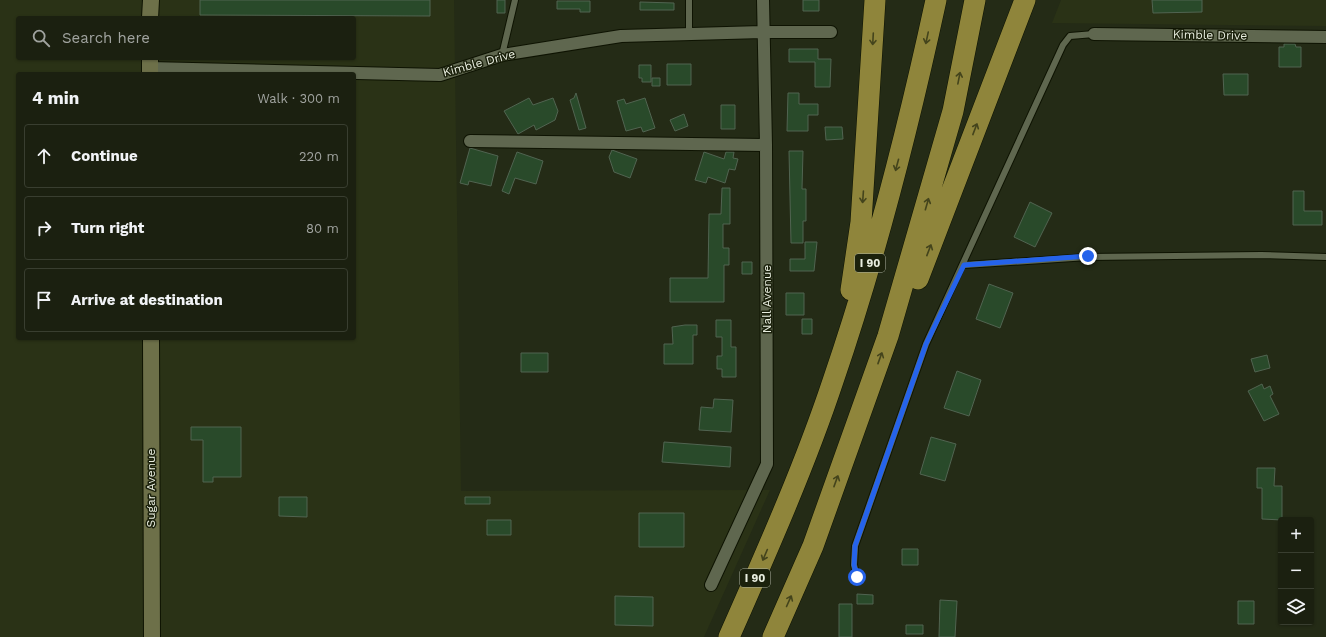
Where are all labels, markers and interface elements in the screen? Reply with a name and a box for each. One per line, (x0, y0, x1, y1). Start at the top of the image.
search box (16, 16, 356, 60)
icon: search (30, 27, 52, 49)
street label: Kimble Drive (1173, 27, 1247, 43)
text: Search here (62, 29, 150, 47)
one-way arrow (923, 31, 931, 44)
one-way arrow (869, 32, 876, 45)
street label: Kimble Drive (441, 47, 517, 79)
one-way arrow (956, 72, 964, 85)
text: 4 min (32, 88, 79, 108)
text: Walk · 300 m (257, 91, 340, 106)
one-way arrow (972, 123, 980, 135)
icon: ahead (33, 145, 55, 167)
text: Continue (71, 147, 138, 165)
text: 220 m (299, 149, 339, 164)
one-way arrow (893, 158, 900, 171)
one-way arrow (859, 190, 866, 203)
one-way arrow (923, 198, 931, 211)
icon: right (33, 217, 55, 239)
text: Turn right (71, 219, 144, 237)
text: 80 m (306, 221, 339, 236)
one-way arrow (926, 245, 934, 257)
route end (1079, 247, 1097, 265)
road number: I 90 (855, 254, 885, 272)
street label: Nall Avenue (760, 265, 774, 333)
icon: arrive (33, 289, 55, 311)
text: Arrive at destination (71, 291, 223, 309)
one-way arrow (877, 352, 884, 365)
street label: Sugar Avenue (144, 448, 158, 527)
one-way arrow (833, 475, 841, 487)
map controls (1278, 517, 1314, 625)
button: + (1278, 517, 1314, 553)
one-way arrow (760, 549, 768, 561)
button: − (1278, 553, 1314, 589)
route start (848, 568, 866, 586)
road number: I 90 (740, 569, 770, 587)
button: layers (1278, 589, 1314, 625)
one-way arrow (785, 596, 793, 608)

